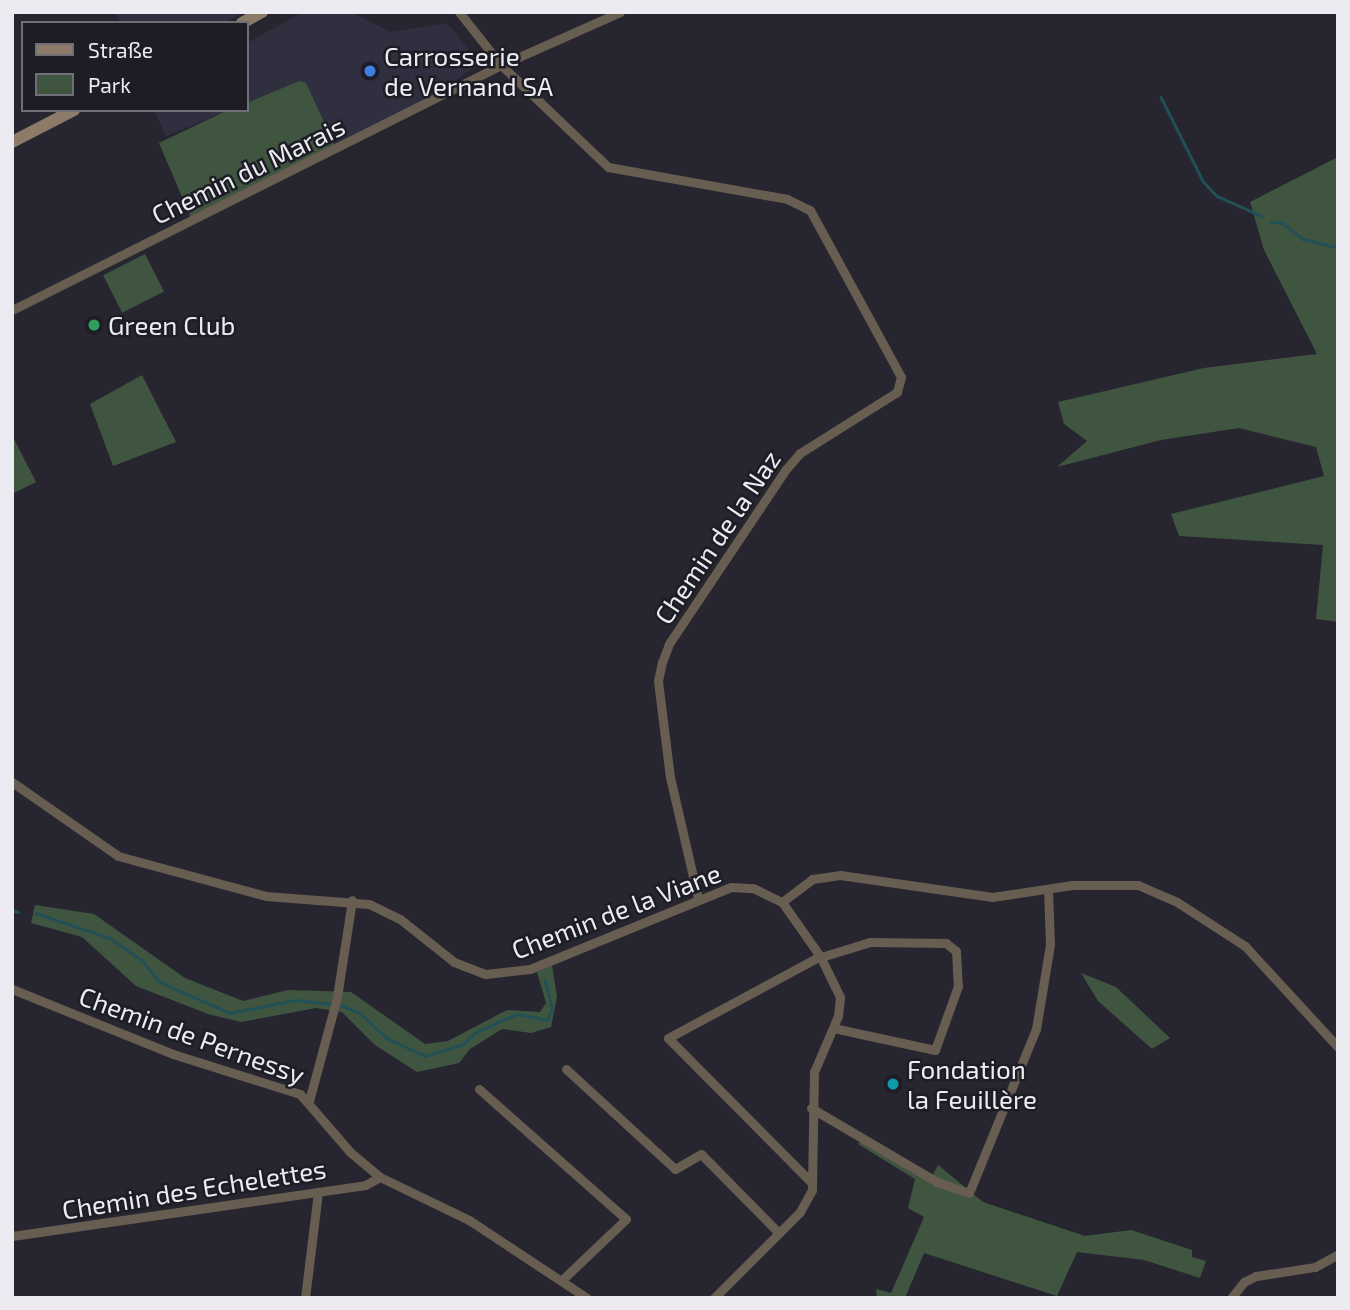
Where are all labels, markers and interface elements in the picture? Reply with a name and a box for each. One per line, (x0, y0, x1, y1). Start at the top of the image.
legend (21, 21, 248, 112)
text: Straße (88, 37, 153, 62)
place label: Carrosserie de Vernand SA (384, 40, 554, 102)
marker: Carrosserie de Vernand SA (362, 63, 378, 79)
text: Park (88, 72, 131, 97)
street label: Chemin du Marais (146, 110, 350, 230)
place label: Green Club (108, 309, 235, 341)
marker: Green Club (86, 317, 102, 333)
street label: Chemin de la Naz (647, 444, 787, 630)
street label: Chemin de la Viane (507, 857, 725, 965)
street label: Chemin de Pernessy (75, 980, 309, 1090)
place label: Fondation la Feuillère (907, 1053, 1037, 1114)
marker: Fondation la Feuillère (885, 1076, 901, 1092)
street label: Chemin des Echelettes (60, 1153, 328, 1225)

